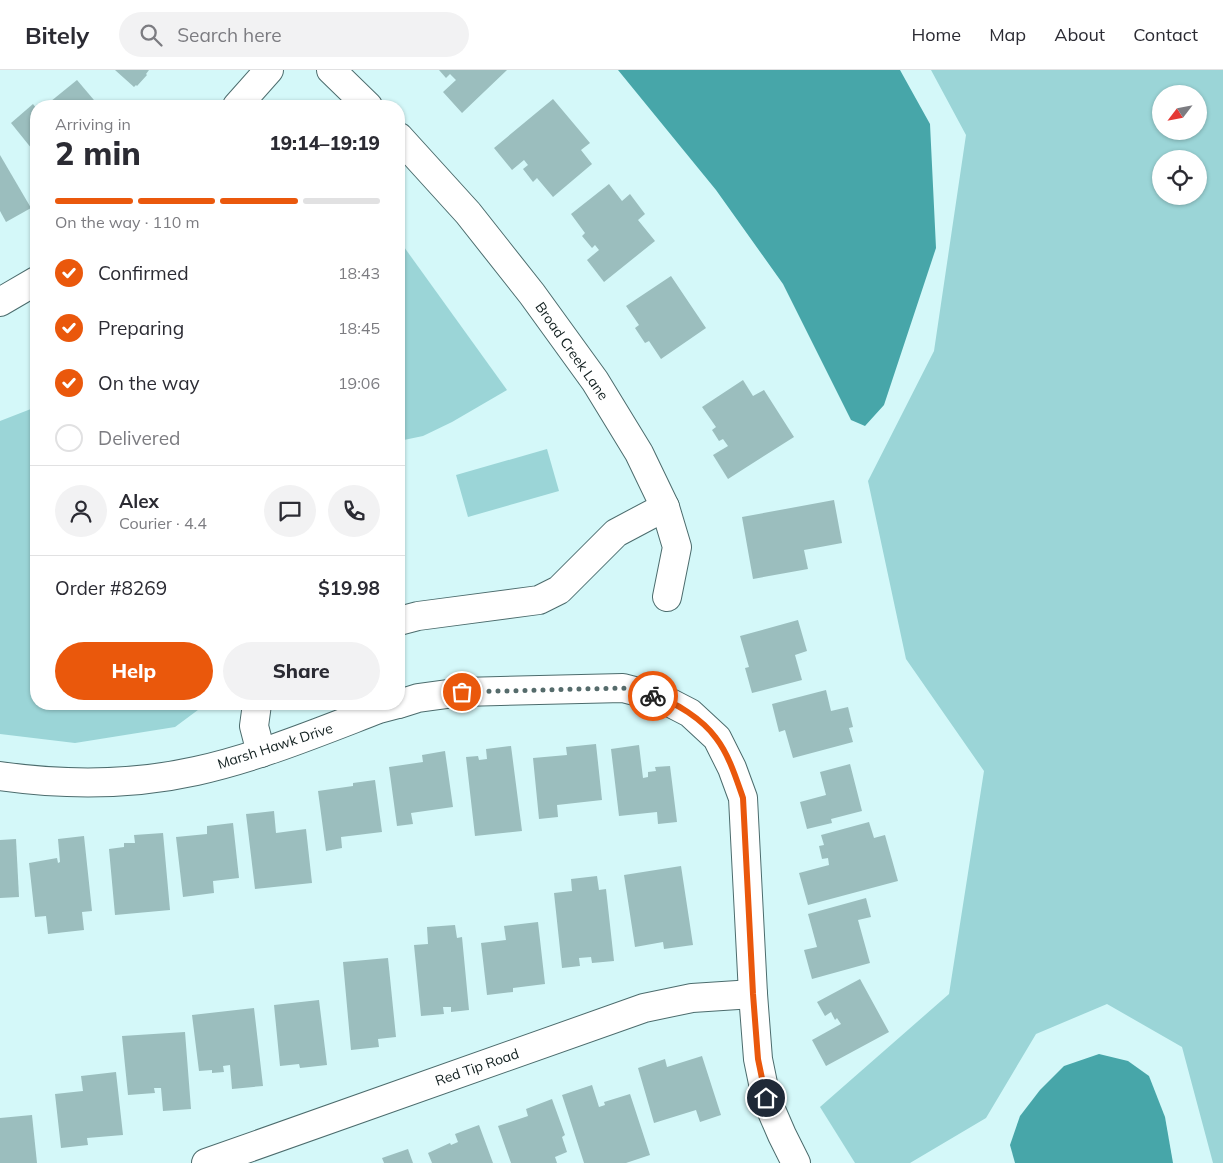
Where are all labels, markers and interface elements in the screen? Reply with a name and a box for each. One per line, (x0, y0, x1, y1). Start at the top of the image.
search box (119, 12, 469, 57)
text: Bitely (25, 20, 89, 50)
icon: search (137, 21, 165, 49)
text: Search here (177, 23, 282, 47)
text: Home (911, 23, 961, 46)
text: Map (989, 23, 1026, 46)
text: About (1054, 23, 1105, 46)
text: Contact (1133, 23, 1198, 46)
north arrow (1152, 85, 1208, 140)
map controls (1152, 85, 1207, 205)
text: Arriving in (55, 114, 131, 134)
text: 19:14–19:19 (269, 131, 380, 155)
text: 2 min (55, 133, 141, 173)
button: locate (1152, 150, 1207, 205)
text: On the way · 110 m (55, 212, 200, 232)
icon: check (55, 259, 83, 287)
text: Confirmed (98, 261, 189, 285)
text: 18:43 (338, 263, 380, 283)
street label: Broad Creek Lane (532, 299, 612, 403)
icon: check (55, 314, 83, 342)
text: Preparing (98, 316, 184, 340)
text: 18:45 (338, 318, 380, 338)
icon: check (55, 369, 83, 397)
text: On the way (98, 371, 200, 395)
text: 19:06 (338, 373, 380, 393)
text: Delivered (98, 426, 180, 450)
button: person (55, 485, 107, 537)
button: chat (264, 485, 316, 537)
button: phone (328, 485, 380, 537)
text: Alex (119, 489, 159, 513)
text: Courier · 4.4 (119, 513, 207, 533)
text: Order #8269 (55, 576, 167, 600)
text: $19.98 (318, 576, 380, 600)
button: Help (55, 642, 213, 700)
button: Share (223, 642, 380, 700)
pin (441, 671, 483, 713)
courier (628, 671, 678, 721)
icon: bag (448, 678, 476, 706)
icon: bike (639, 682, 667, 710)
street label: Marsh Hawk Drive (215, 719, 335, 773)
street label: Red Tip Road (433, 1044, 521, 1090)
pin (745, 1077, 787, 1119)
icon: home (752, 1084, 780, 1112)

